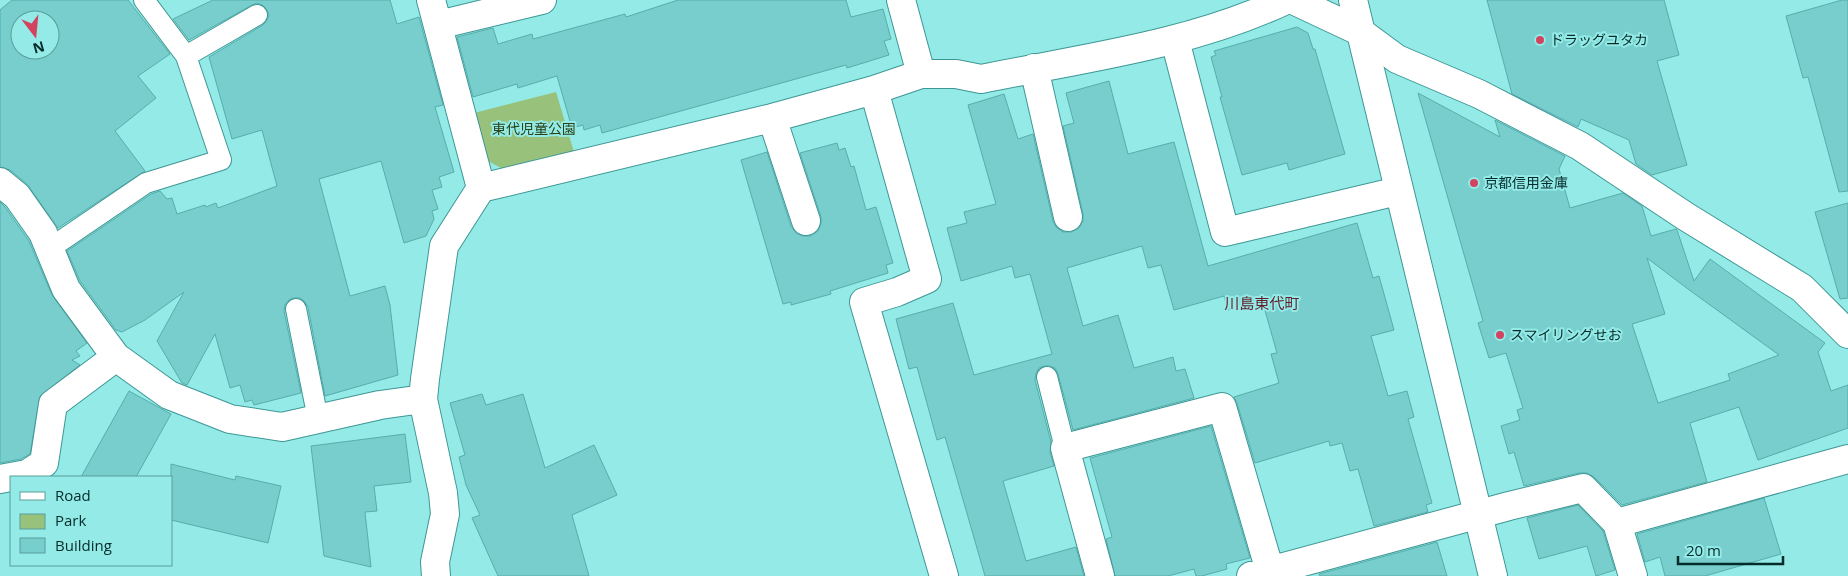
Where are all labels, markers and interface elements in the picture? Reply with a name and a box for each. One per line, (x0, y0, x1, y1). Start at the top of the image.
north arrow (10, 10, 60, 60)
place label: ドラッグユタカ (1550, 30, 1648, 49)
marker: ドラッグユタカ (1534, 34, 1546, 46)
text: N (31, 37, 47, 59)
park label: 東代児童公園 (492, 119, 576, 138)
place label: 京都信用金庫 (1484, 173, 1568, 192)
marker: 京都信用金庫 (1468, 177, 1480, 189)
district label: 川島東代町 (1224, 293, 1300, 313)
place label: スマイリングせお (1510, 325, 1622, 344)
marker: スマイリングせお (1494, 329, 1506, 341)
legend (10, 476, 172, 566)
text: Road (55, 485, 91, 505)
text: Park (55, 510, 86, 530)
scale bar (1678, 534, 1783, 566)
text: Building (55, 535, 112, 555)
text: 20 m (1686, 540, 1721, 560)

